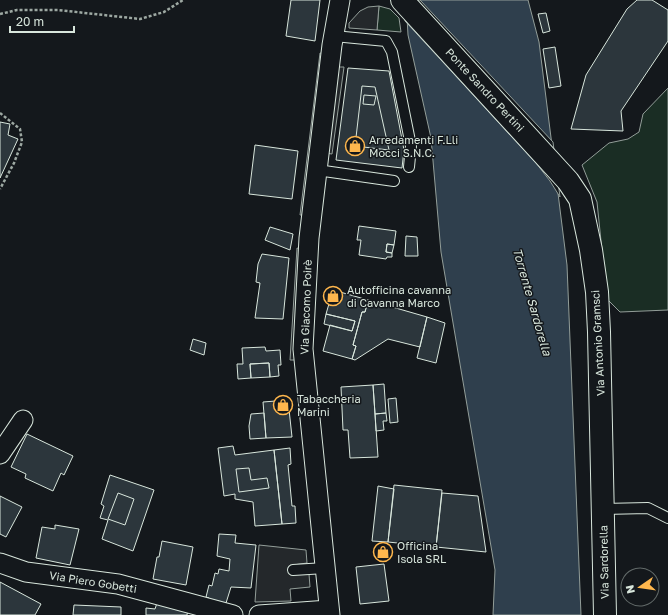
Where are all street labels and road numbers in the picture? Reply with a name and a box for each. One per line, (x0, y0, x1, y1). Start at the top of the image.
street label: Ponte Sandro Pertini (443, 45, 527, 134)
street label: Via Giacomo Poirè (297, 259, 314, 355)
street label: Via Antonio Gramsci (588, 290, 607, 396)
street label: Via Sardorella (596, 525, 611, 599)
street label: Via Piero Gobetti (48, 568, 138, 595)

